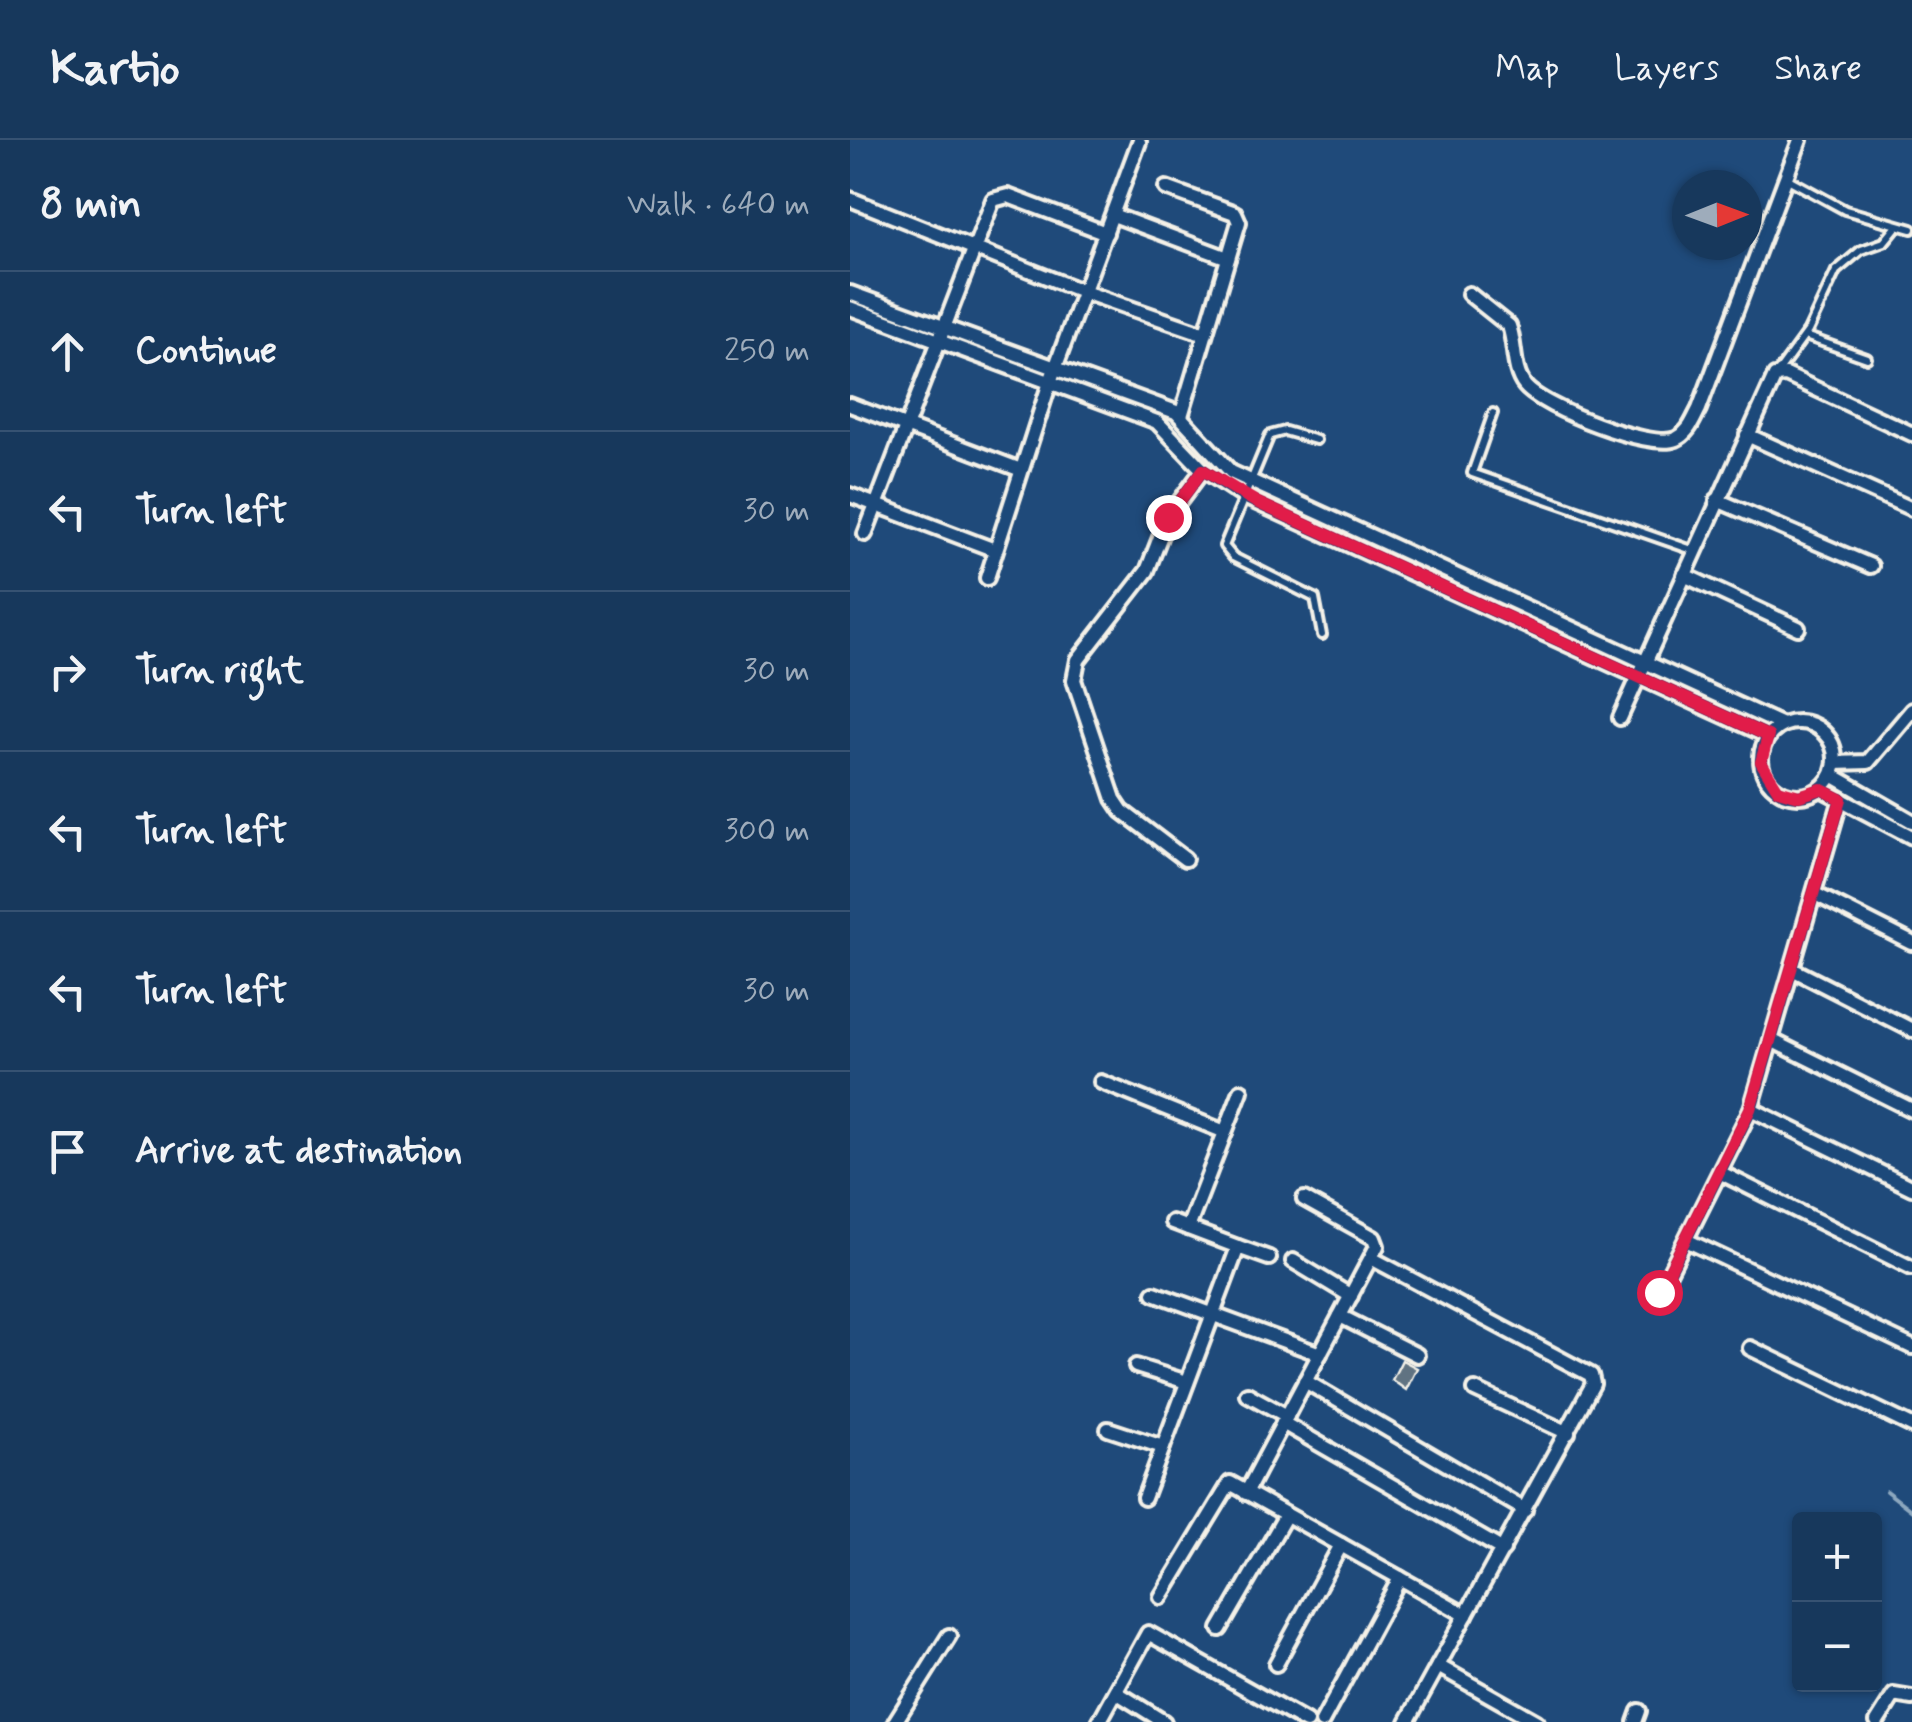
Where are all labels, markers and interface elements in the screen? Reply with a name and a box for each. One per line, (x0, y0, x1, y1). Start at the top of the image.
text: Kartio (50, 38, 180, 101)
text: Map (1495, 46, 1559, 92)
text: Layers (1614, 46, 1719, 92)
text: Share (1774, 46, 1862, 92)
north arrow (1672, 170, 1762, 260)
text: 8 min (40, 178, 142, 233)
text: Walk · 640 m (627, 184, 810, 226)
icon: ahead (40, 324, 95, 379)
text: Continue (135, 327, 277, 376)
text: 250 m (724, 330, 810, 372)
icon: left (40, 484, 95, 539)
text: Turn left (135, 487, 287, 536)
text: 30 m (743, 490, 810, 532)
route end (1146, 495, 1192, 541)
icon: right (40, 644, 95, 699)
text: Turn right (135, 647, 304, 696)
text: 30 m (743, 650, 810, 692)
icon: left (40, 804, 95, 859)
text: Turn left (135, 807, 287, 856)
text: 300 m (724, 810, 810, 852)
icon: left (40, 964, 95, 1019)
text: Turn left (135, 967, 287, 1016)
text: 30 m (743, 970, 810, 1012)
icon: arrive (40, 1124, 95, 1179)
text: Arrive at destination (135, 1127, 462, 1176)
route start (1637, 1270, 1683, 1316)
map controls (1792, 1512, 1882, 1692)
button: + (1792, 1512, 1882, 1602)
button: − (1792, 1602, 1882, 1692)

